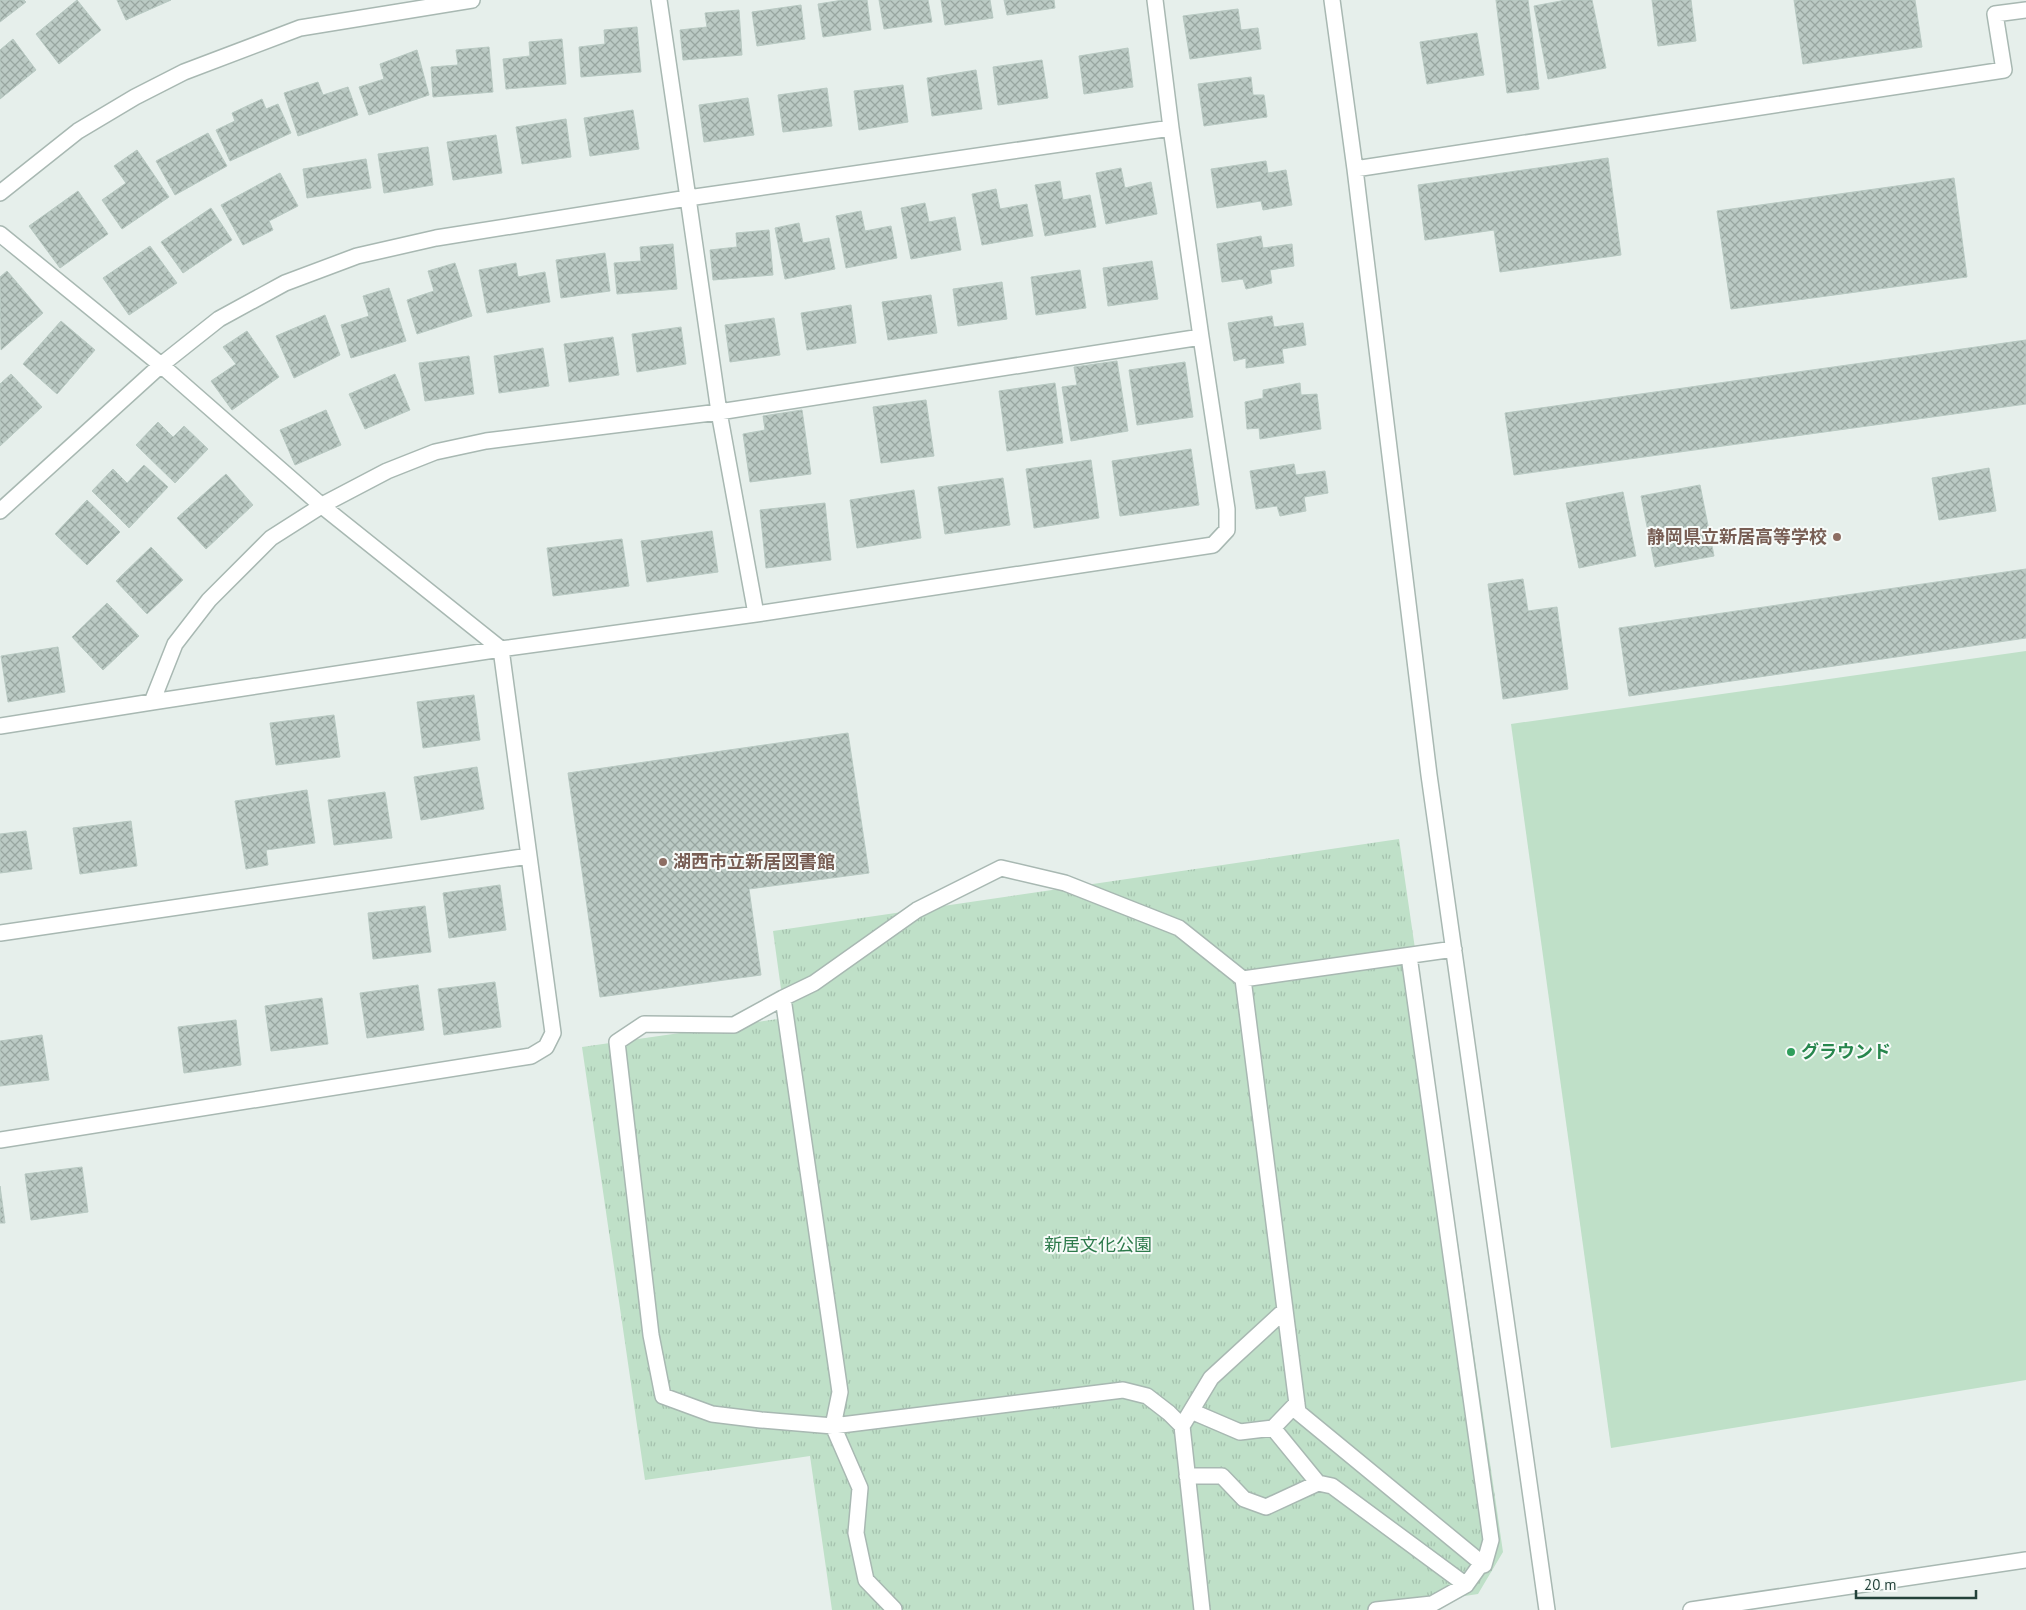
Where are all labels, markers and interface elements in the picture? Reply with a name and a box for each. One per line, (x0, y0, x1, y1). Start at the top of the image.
place label: 静岡県立新居高等学校 (1647, 525, 1827, 548)
marker: 静岡県立新居高等学校 (1831, 531, 1843, 543)
place label: 湖西市立新居図書館 (673, 850, 835, 873)
marker: 湖西市立新居図書館 (657, 856, 669, 868)
place label: グラウンド (1801, 1040, 1891, 1063)
marker: グラウンド (1785, 1046, 1797, 1058)
park label: 新居文化公園 (1044, 1233, 1152, 1256)
scale bar (1856, 1568, 1976, 1600)
text: 20 m (1864, 1575, 1897, 1594)

